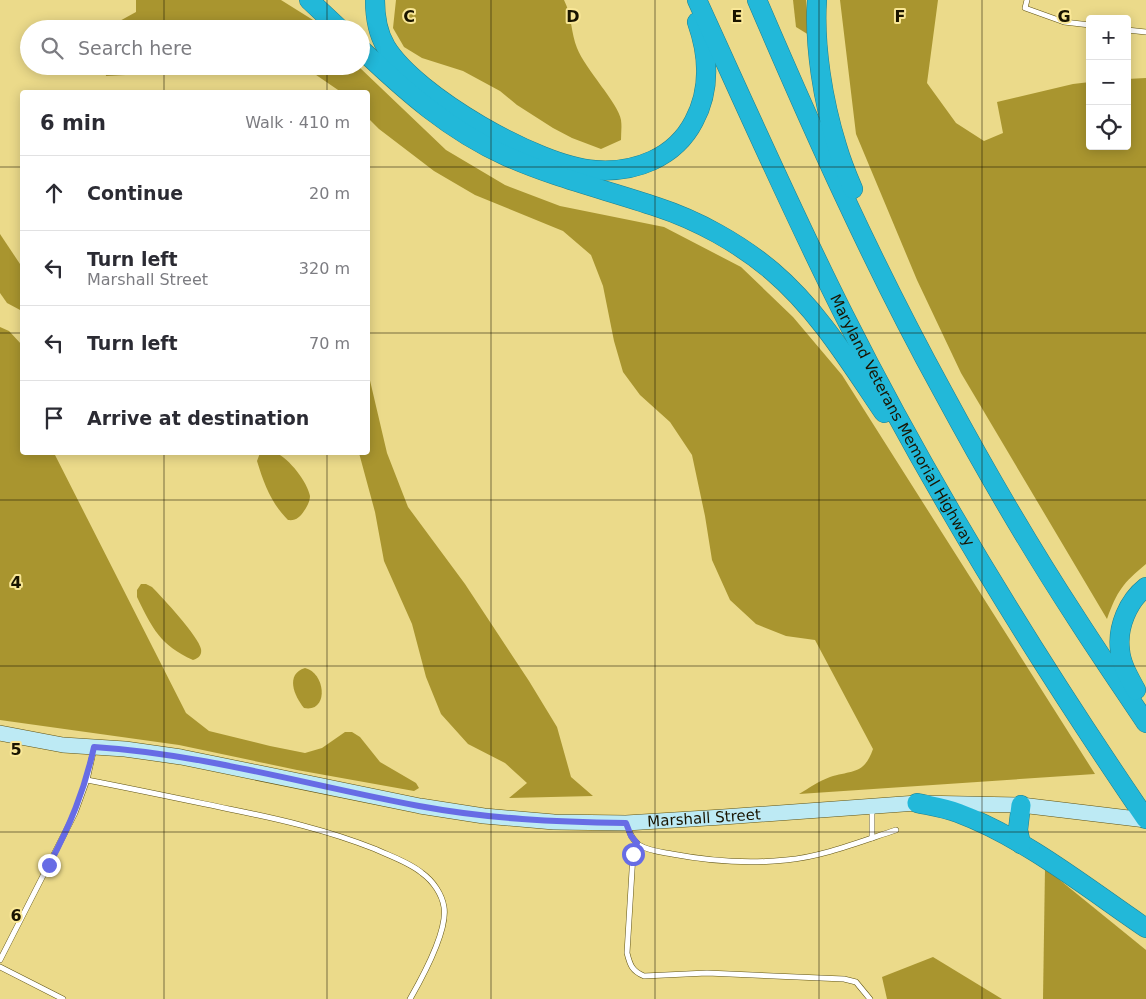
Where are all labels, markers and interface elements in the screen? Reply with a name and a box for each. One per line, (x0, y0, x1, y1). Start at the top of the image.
text: C (403, 7, 415, 26)
text: D (566, 7, 580, 26)
text: E (732, 7, 742, 26)
text: F (895, 7, 905, 26)
text: G (1057, 7, 1071, 26)
map controls (1086, 15, 1131, 150)
button: + (1086, 15, 1131, 60)
search box (20, 20, 370, 75)
icon: search (38, 34, 66, 62)
text: Search here (78, 37, 192, 59)
button: − (1086, 60, 1131, 105)
button: locate (1086, 105, 1131, 150)
text: 6 min (40, 111, 106, 135)
text: Walk · 410 m (245, 113, 350, 132)
icon: ahead (40, 179, 68, 207)
text: Continue (87, 182, 183, 204)
text: 20 m (309, 184, 350, 203)
text: Turn left (87, 248, 178, 270)
icon: left (40, 254, 68, 282)
text: 320 m (299, 259, 350, 278)
text: Marshall Street (87, 270, 208, 289)
street label: Maryland Veterans Memorial Highway (826, 291, 978, 550)
icon: left (40, 329, 68, 357)
text: Turn left (87, 332, 178, 354)
text: 70 m (309, 334, 350, 353)
icon: arrive (40, 404, 68, 432)
text: Arrive at destination (87, 407, 309, 429)
text: 4 (10, 573, 22, 592)
text: 5 (10, 740, 22, 759)
street label: Marshall Street (647, 805, 761, 831)
route start (622, 843, 645, 866)
route end (38, 854, 61, 877)
text: 6 (10, 906, 22, 925)

